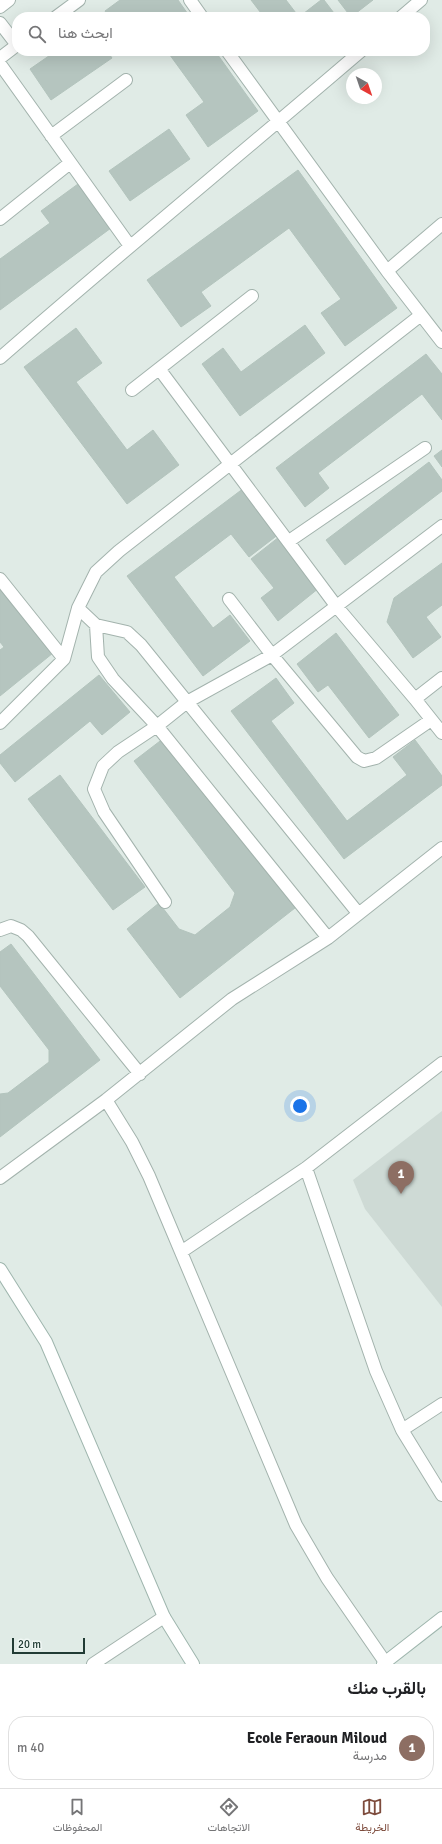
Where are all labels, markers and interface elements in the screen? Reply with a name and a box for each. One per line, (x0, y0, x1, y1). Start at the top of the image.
search box (12, 12, 430, 56)
icon: search (26, 23, 48, 45)
text: ابحث هنا (58, 24, 113, 42)
north arrow (346, 68, 382, 104)
your location (290, 1096, 310, 1116)
pin: 1 (388, 1161, 414, 1194)
scale bar (12, 1636, 85, 1655)
text: 20 m (18, 1638, 41, 1651)
text: بالقرب منك (348, 1678, 426, 1699)
text: Ecole Feraoun Miloud (247, 1729, 387, 1747)
text: 40 m (17, 1740, 44, 1756)
text: 1 (408, 1740, 416, 1756)
text: مدرسة (353, 1748, 387, 1764)
tab: المحفوظات (53, 1796, 102, 1837)
tab: الاتجاهات (207, 1796, 250, 1837)
tab: الخريطة (355, 1796, 389, 1837)

